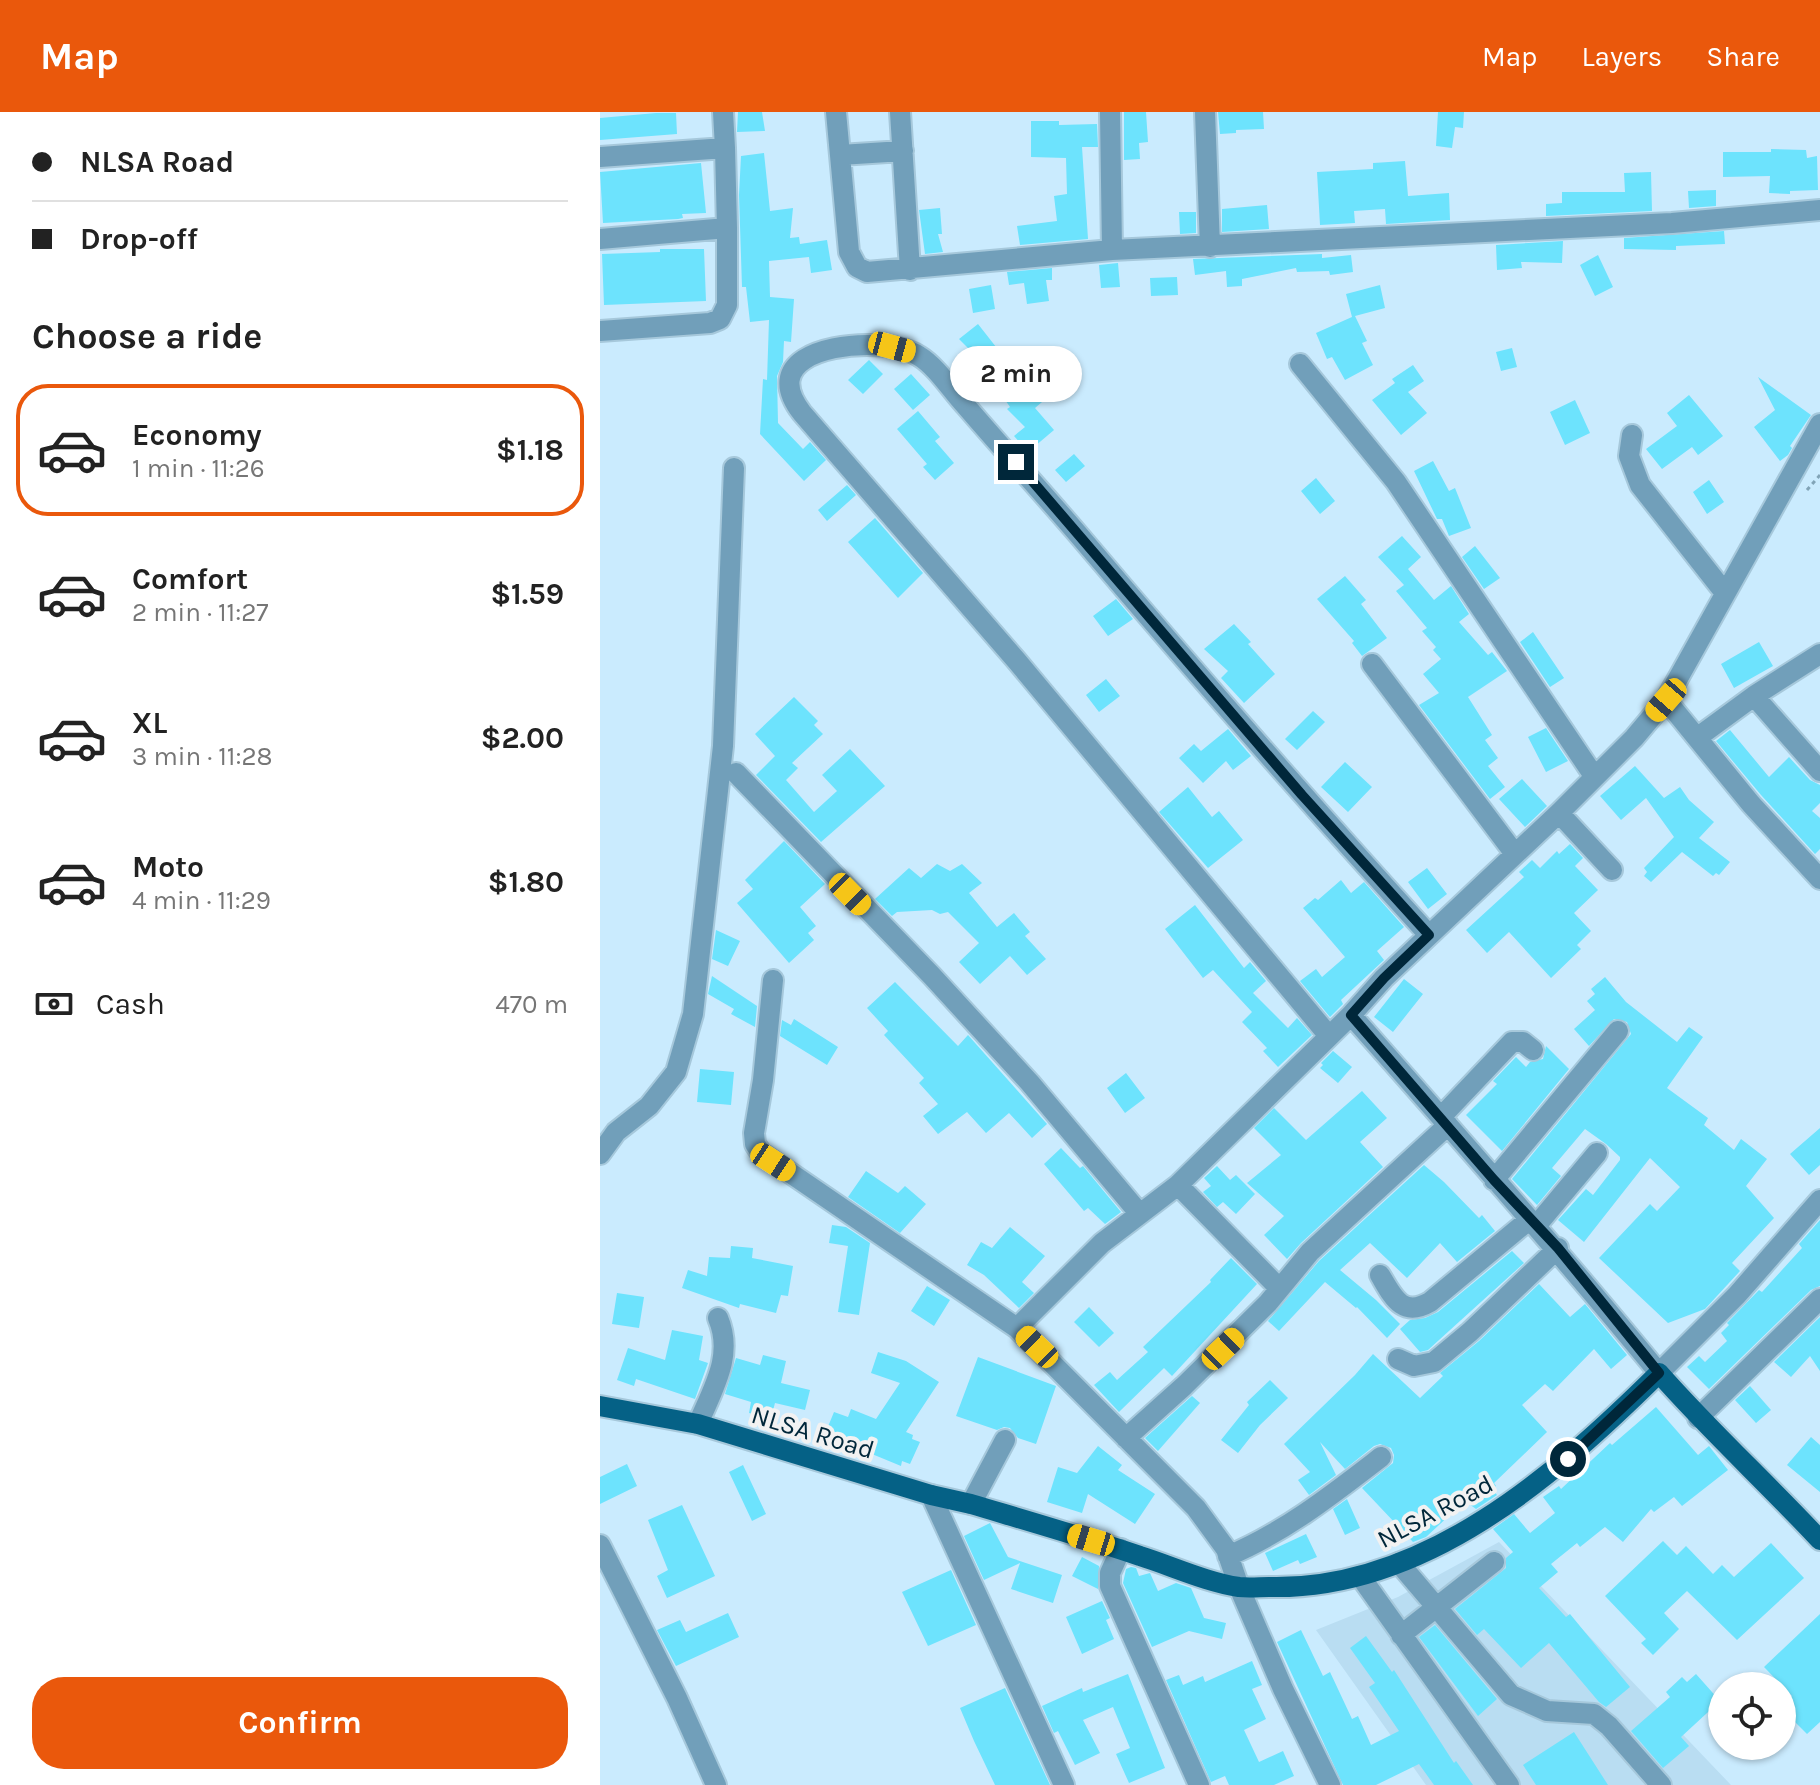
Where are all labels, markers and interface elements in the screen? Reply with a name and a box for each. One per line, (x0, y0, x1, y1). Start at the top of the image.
text: Map (40, 34, 119, 79)
text: Map (1482, 40, 1537, 73)
text: Layers (1581, 40, 1662, 73)
text: Share (1706, 40, 1780, 73)
text: NLSA Road (80, 144, 234, 180)
text: Drop-off (80, 221, 198, 257)
text: Choose a ride (32, 315, 262, 357)
car (866, 329, 918, 365)
callout: 2 min (950, 346, 1082, 402)
text: 2 min (980, 358, 1052, 389)
icon: car (36, 414, 108, 486)
text: Economy (132, 417, 262, 453)
text: $1.18 (496, 432, 564, 468)
route end (998, 444, 1034, 480)
text: 1 min · 11:26 (132, 453, 265, 484)
icon: car (36, 558, 108, 630)
text: Comfort (132, 561, 248, 597)
text: $1.59 (490, 576, 564, 612)
text: 2 min · 11:27 (132, 597, 268, 628)
car (1641, 674, 1691, 726)
icon: car (36, 702, 108, 774)
text: XL (132, 705, 167, 741)
text: $2.00 (481, 720, 564, 756)
text: 3 min · 11:28 (132, 741, 273, 772)
icon: car (36, 846, 108, 918)
text: Moto (132, 849, 204, 885)
text: $1.80 (488, 864, 564, 900)
car (825, 869, 875, 919)
text: 4 min · 11:29 (132, 885, 271, 916)
icon: cash (32, 982, 76, 1026)
text: Cash (96, 986, 165, 1022)
text: 470 m (495, 989, 568, 1020)
car (746, 1139, 800, 1185)
car (1011, 1322, 1063, 1372)
car (1197, 1324, 1249, 1374)
street label: NLSA Road (748, 1399, 878, 1466)
route start (1550, 1441, 1586, 1477)
street label: NLSA Road (1372, 1468, 1498, 1555)
car (1065, 1522, 1117, 1558)
map controls (1708, 1672, 1796, 1760)
button: locate (1708, 1672, 1796, 1760)
button: Confirm (32, 1677, 568, 1769)

